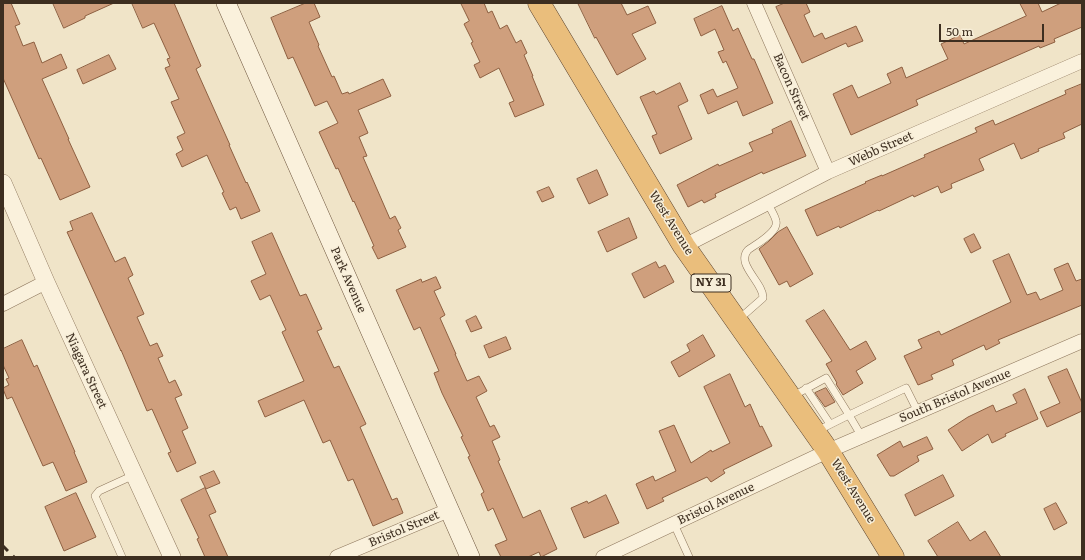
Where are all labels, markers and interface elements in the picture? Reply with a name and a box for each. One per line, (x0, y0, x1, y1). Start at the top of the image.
scale bar (941, 16, 1046, 42)
text: 50 m (946, 22, 973, 40)
street label: Bacon Street (770, 51, 812, 123)
street label: Webb Street (847, 128, 915, 170)
street label: West Avenue (646, 188, 696, 258)
street label: Park Avenue (327, 245, 369, 315)
road number: NY 31 (691, 274, 731, 292)
street label: Niagara Street (62, 331, 110, 411)
street label: South Bristol Avenue (897, 366, 1013, 426)
street label: West Avenue (828, 456, 878, 526)
street label: Bristol Avenue (675, 480, 757, 528)
street label: Bristol Street (367, 508, 441, 550)

